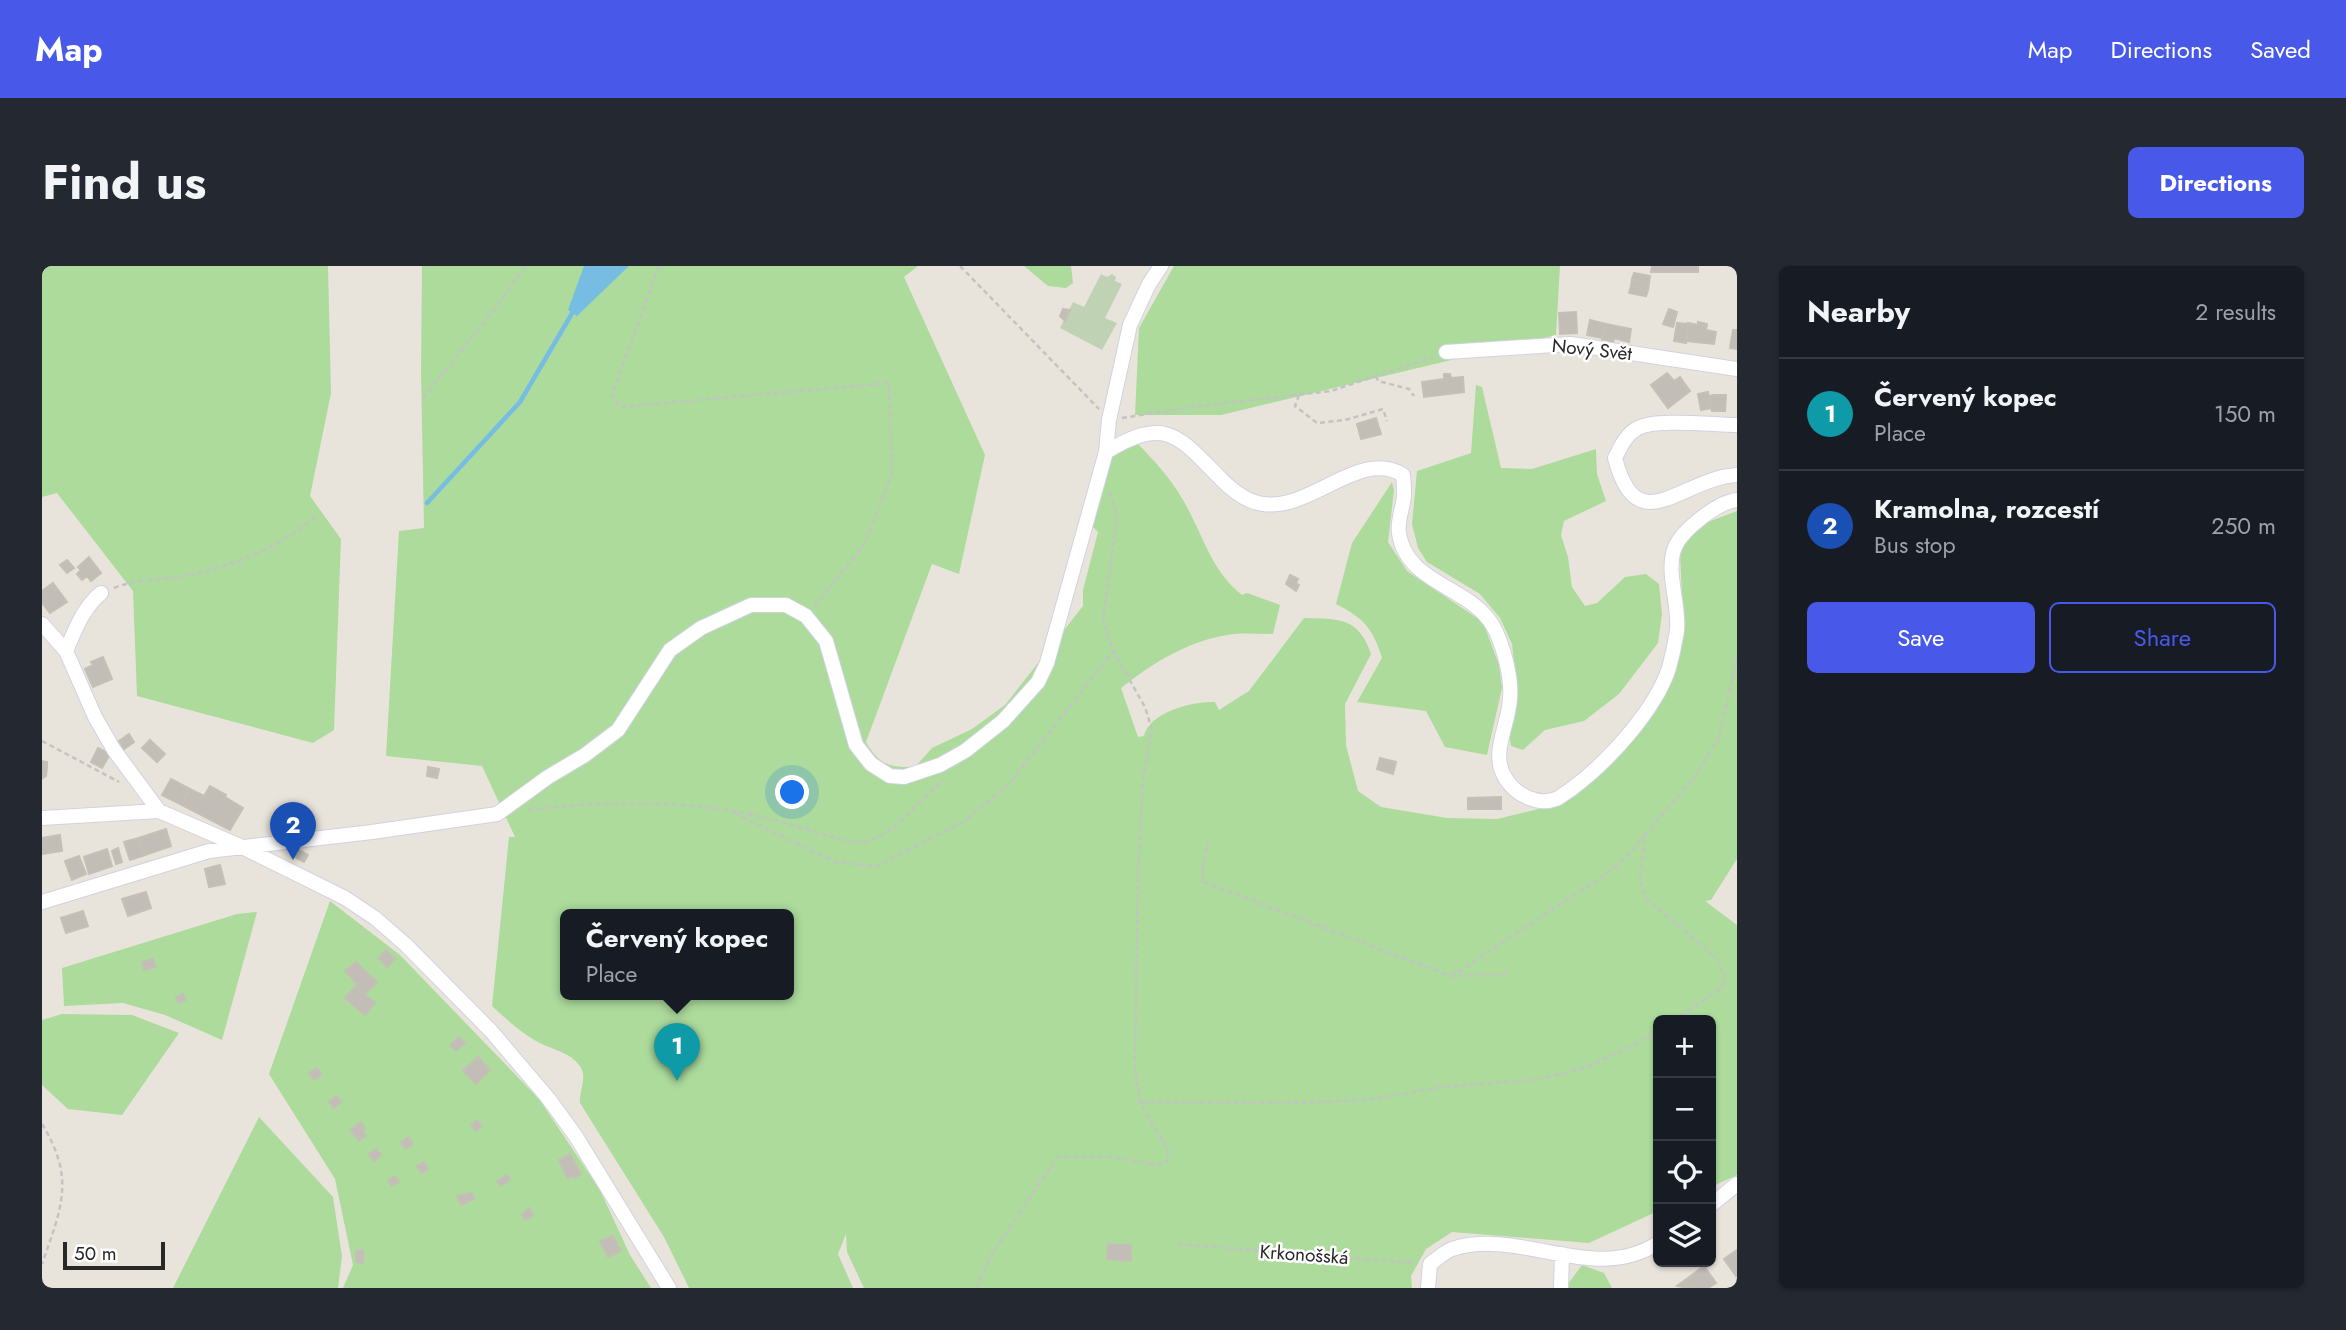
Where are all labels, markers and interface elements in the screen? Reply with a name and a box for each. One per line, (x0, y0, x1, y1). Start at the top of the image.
text: Map (35, 26, 103, 73)
text: Map (2028, 32, 2073, 67)
text: Directions (2111, 32, 2212, 67)
text: Saved (2250, 32, 2311, 67)
text: Find us (42, 147, 206, 217)
button: Directions (2128, 147, 2304, 218)
text: Nearby (1807, 290, 1910, 333)
text: 2 results (2195, 295, 2276, 329)
street label: Nový Svět (1550, 332, 1634, 367)
text: Červený kopec (1874, 378, 2057, 416)
text: 1 (1824, 397, 1836, 431)
text: 150 m (2214, 397, 2276, 431)
text: Place (1874, 416, 1926, 450)
text: Kramolna, rozcestí (1874, 490, 2099, 528)
text: 2 (1822, 509, 1838, 543)
text: 250 m (2211, 509, 2276, 543)
text: Bus stop (1874, 528, 1956, 562)
button: Save (1807, 602, 2035, 673)
button: Share (2049, 602, 2276, 673)
your location (775, 775, 809, 809)
pin: 2 (270, 802, 316, 860)
popup (560, 909, 794, 1000)
text: Červený kopec (586, 919, 768, 957)
text: Place (586, 957, 637, 991)
map controls (1653, 1015, 1716, 1267)
button: + (1653, 1015, 1716, 1078)
pin: 1 (654, 1023, 700, 1081)
button: − (1653, 1078, 1716, 1141)
button: locate (1653, 1141, 1716, 1204)
button: layers (1653, 1204, 1716, 1267)
street label: Krkonošská (1259, 1238, 1349, 1271)
scale bar (63, 1239, 164, 1271)
text: 50 m (74, 1240, 117, 1267)

